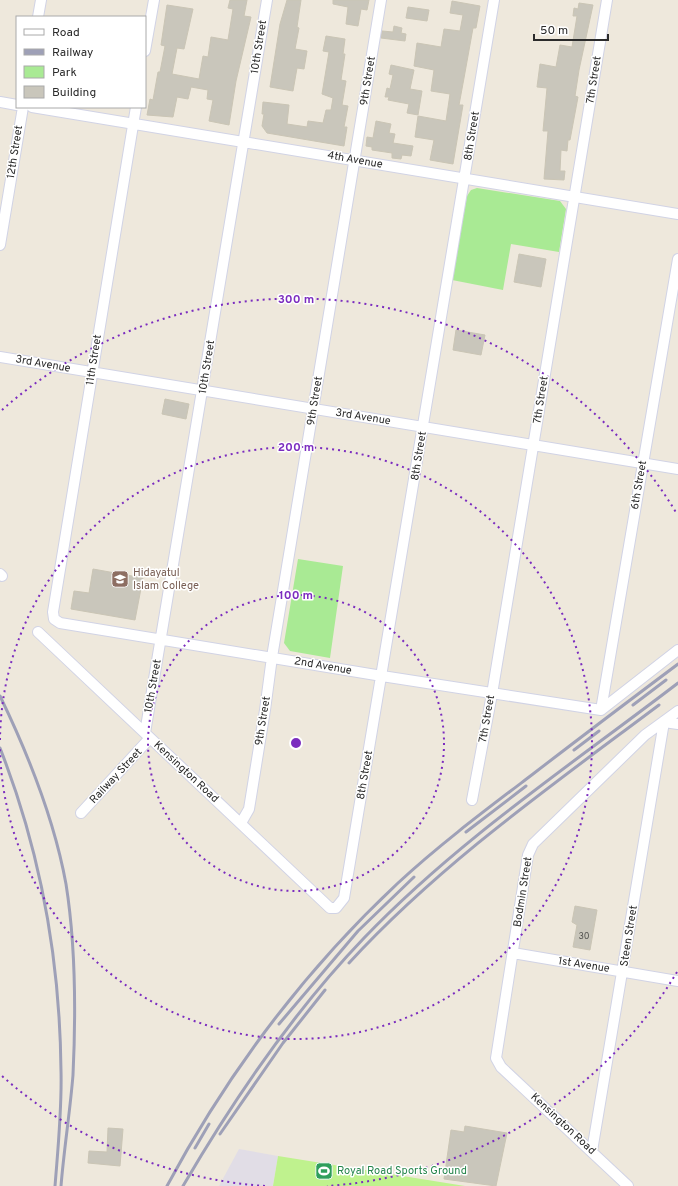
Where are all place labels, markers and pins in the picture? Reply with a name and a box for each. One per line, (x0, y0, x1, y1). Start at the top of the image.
place label: Hidayatul Islam College (133, 566, 199, 593)
school or university icon: Hidayatul Islam College (110, 569, 130, 589)
centre of rings (289, 736, 303, 750)
sports icon: Royal Road Sports Ground (314, 1161, 334, 1181)
place label: Royal Road Sports Ground (337, 1164, 467, 1178)

